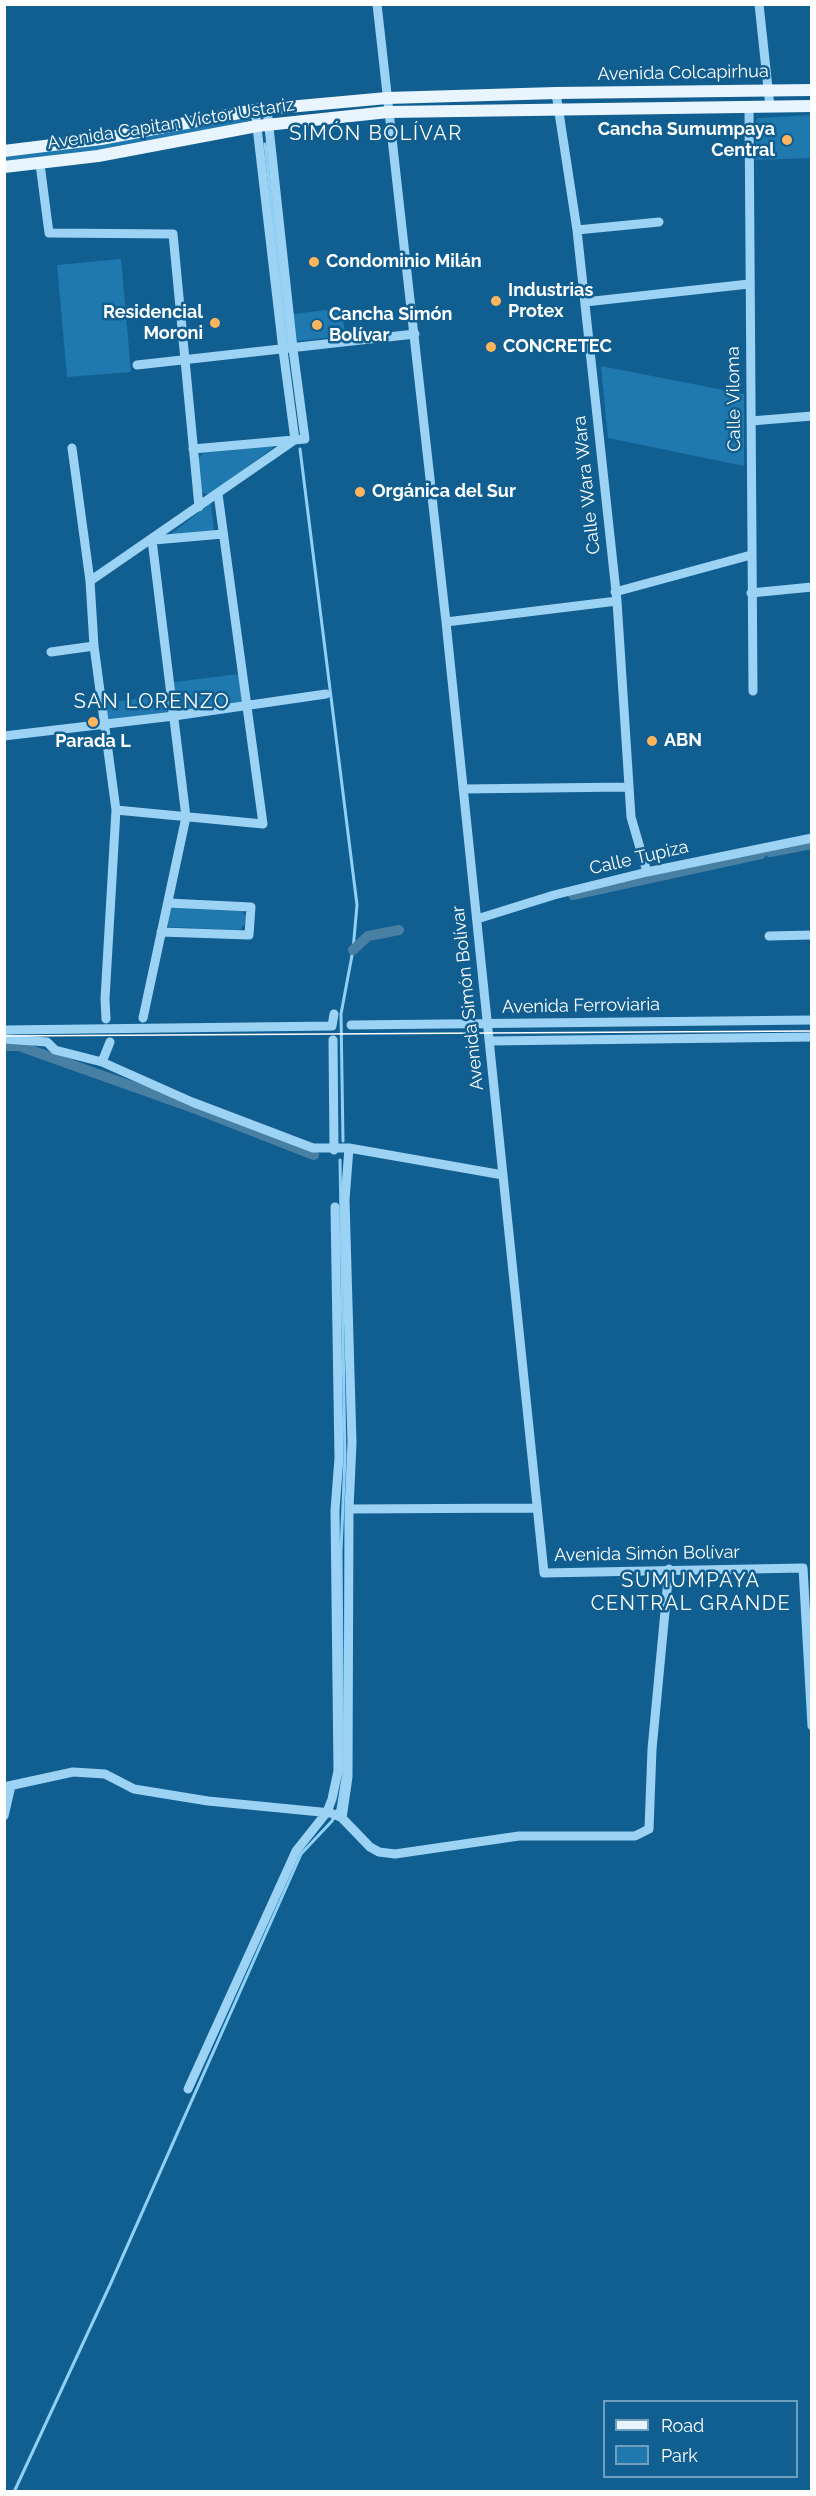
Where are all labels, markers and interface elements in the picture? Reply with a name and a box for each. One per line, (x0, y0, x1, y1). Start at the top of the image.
street label: Avenida Colcapirhua (597, 61, 769, 85)
street label: Avenida Capitan Víctor Ustariz (46, 94, 296, 154)
place label: Cancha Sumumpaya Central (598, 119, 775, 162)
district label: SIMÓN BOLÍVAR (289, 122, 463, 146)
marker: Cancha Sumumpaya Central (780, 133, 794, 147)
place label: Condominio Milán (326, 251, 482, 273)
marker: Condominio Milán (307, 255, 321, 269)
place label: Industrias Protex (508, 280, 593, 322)
marker: Industrias Protex (489, 294, 503, 308)
place label: Residencial Moroni (103, 302, 203, 344)
place label: Cancha Simón Bolívar (329, 304, 452, 346)
marker: Residencial Moroni (208, 316, 222, 330)
marker: Cancha Simón Bolívar (310, 318, 324, 332)
place label: CONCRETEC (503, 336, 612, 358)
marker: CONCRETEC (484, 340, 498, 354)
street label: Calle Viloma (722, 346, 746, 452)
street label: Calle Wara Wara (569, 415, 605, 555)
place label: Orgánica del Sur (372, 481, 516, 503)
marker: Orgánica del Sur (353, 485, 367, 499)
district label: SAN LORENZO (74, 690, 230, 714)
marker: Parada L (86, 715, 100, 729)
place label: ABN (664, 730, 702, 752)
place label: Parada L (55, 731, 131, 753)
marker: ABN (645, 734, 659, 748)
street label: Calle Tupiza (587, 836, 691, 880)
street label: Avenida Simón Bolívar (448, 905, 488, 1091)
street label: Avenida Ferroviaria (502, 994, 660, 1018)
street label: Avenida Simón Bolívar (554, 1542, 740, 1566)
district label: SUMUMPAYA CENTRAL GRANDE (591, 1569, 791, 1616)
legend (603, 2400, 798, 2478)
text: Road (661, 2415, 704, 2436)
text: Park (661, 2445, 698, 2466)

